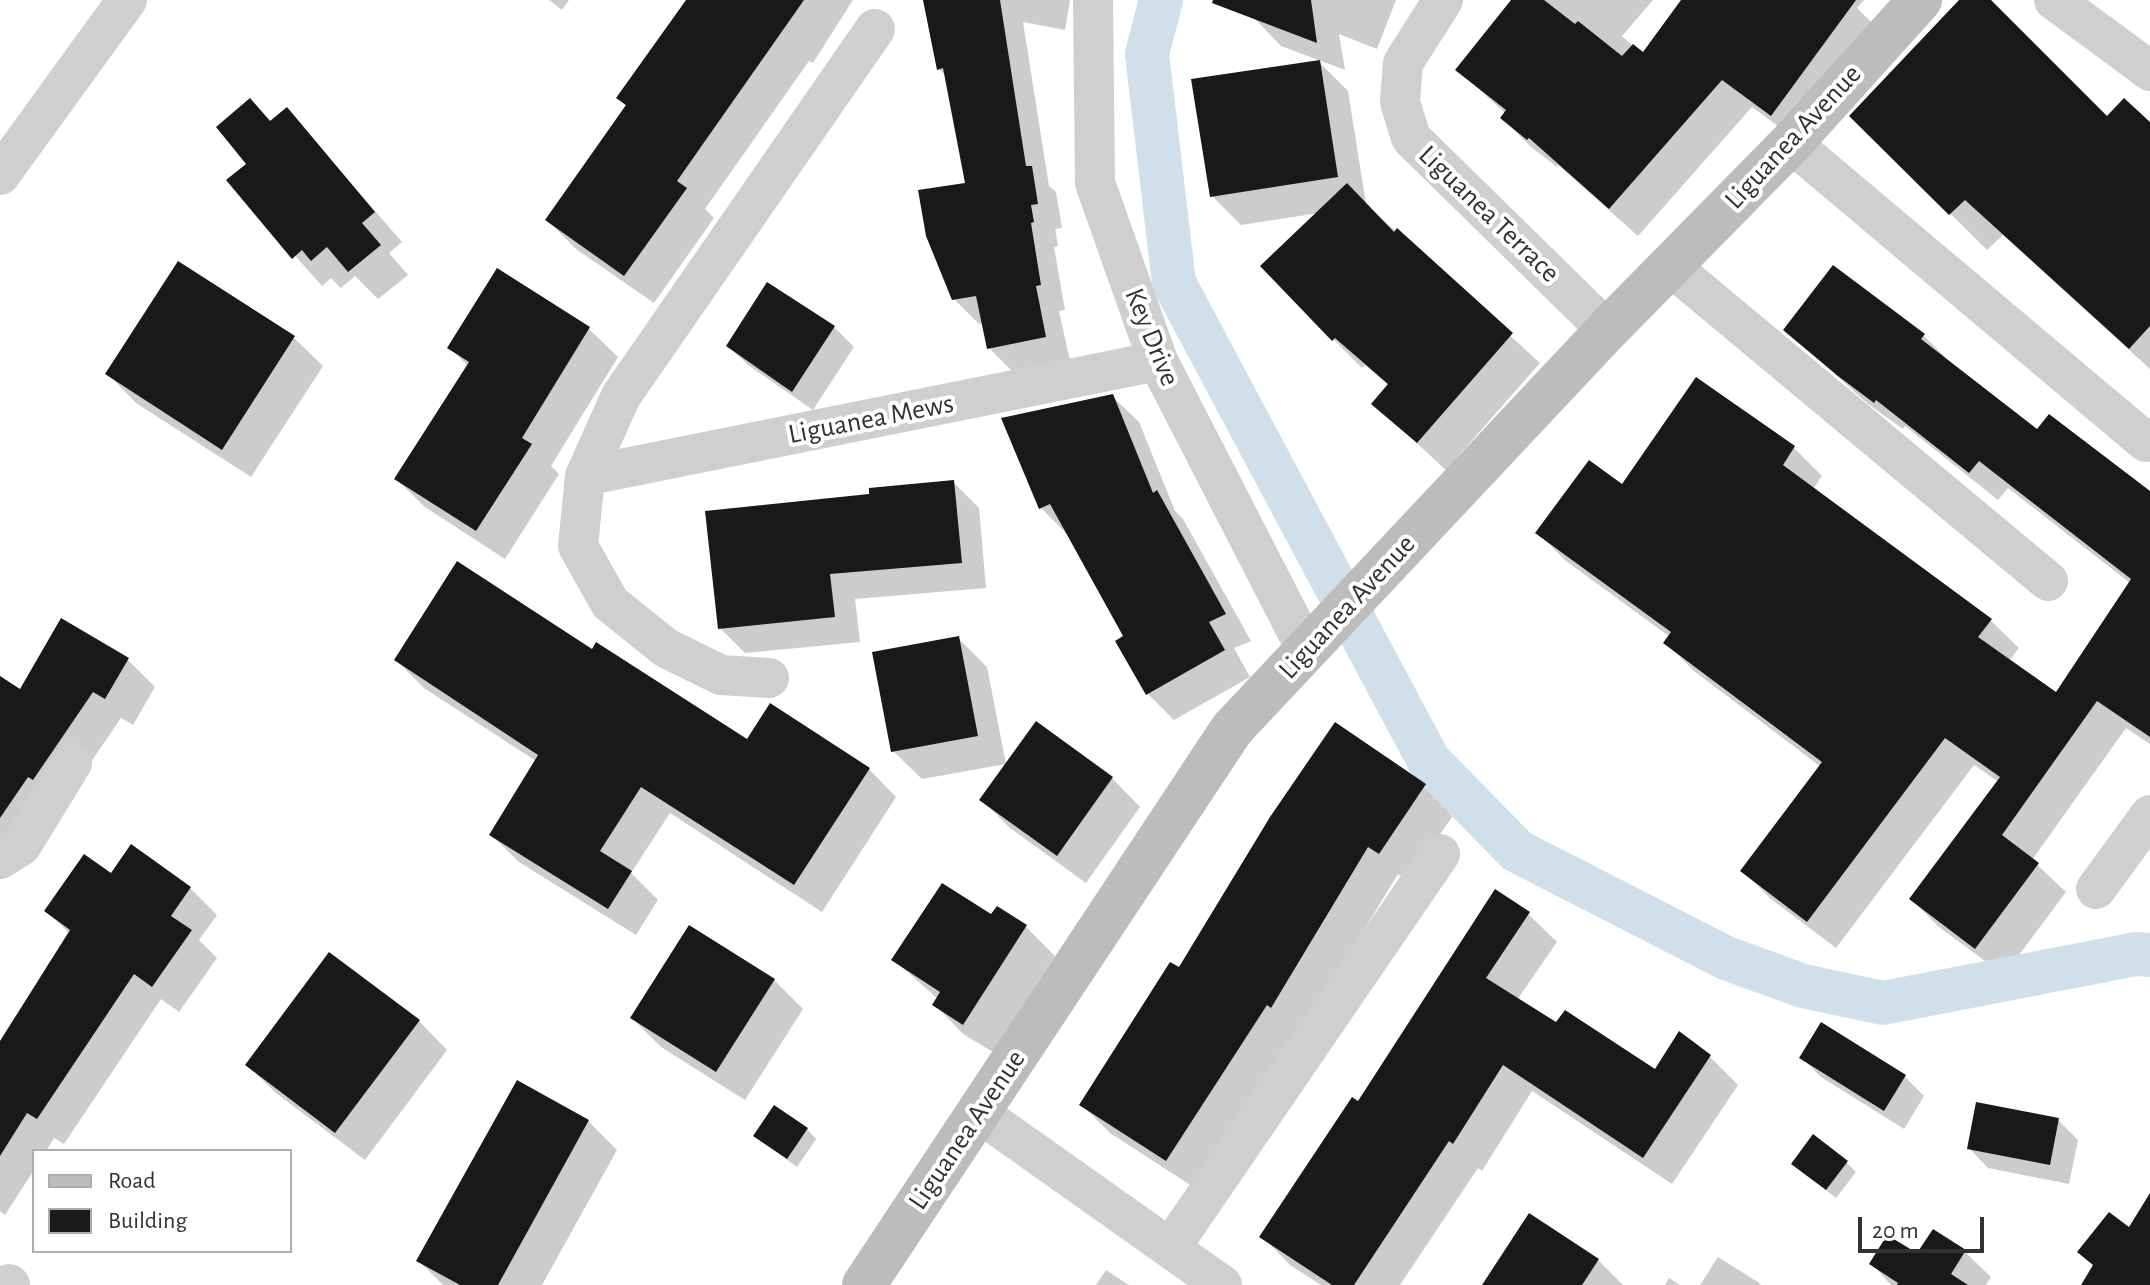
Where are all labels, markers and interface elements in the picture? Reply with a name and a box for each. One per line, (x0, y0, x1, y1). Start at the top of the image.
street label: Liguanea Avenue (1717, 58, 1869, 216)
street label: Liguanea Terrace (1411, 138, 1567, 290)
street label: Key Drive (1117, 283, 1187, 391)
street label: Liguanea Mews (786, 387, 956, 451)
street label: Liguanea Avenue (1271, 528, 1423, 686)
street label: Liguanea Avenue (901, 1044, 1033, 1216)
legend (32, 1149, 292, 1253)
text: Road (108, 1169, 156, 1193)
scale bar (1862, 1201, 1988, 1251)
text: Building (108, 1209, 187, 1233)
text: 20 m (1872, 1219, 1919, 1243)

